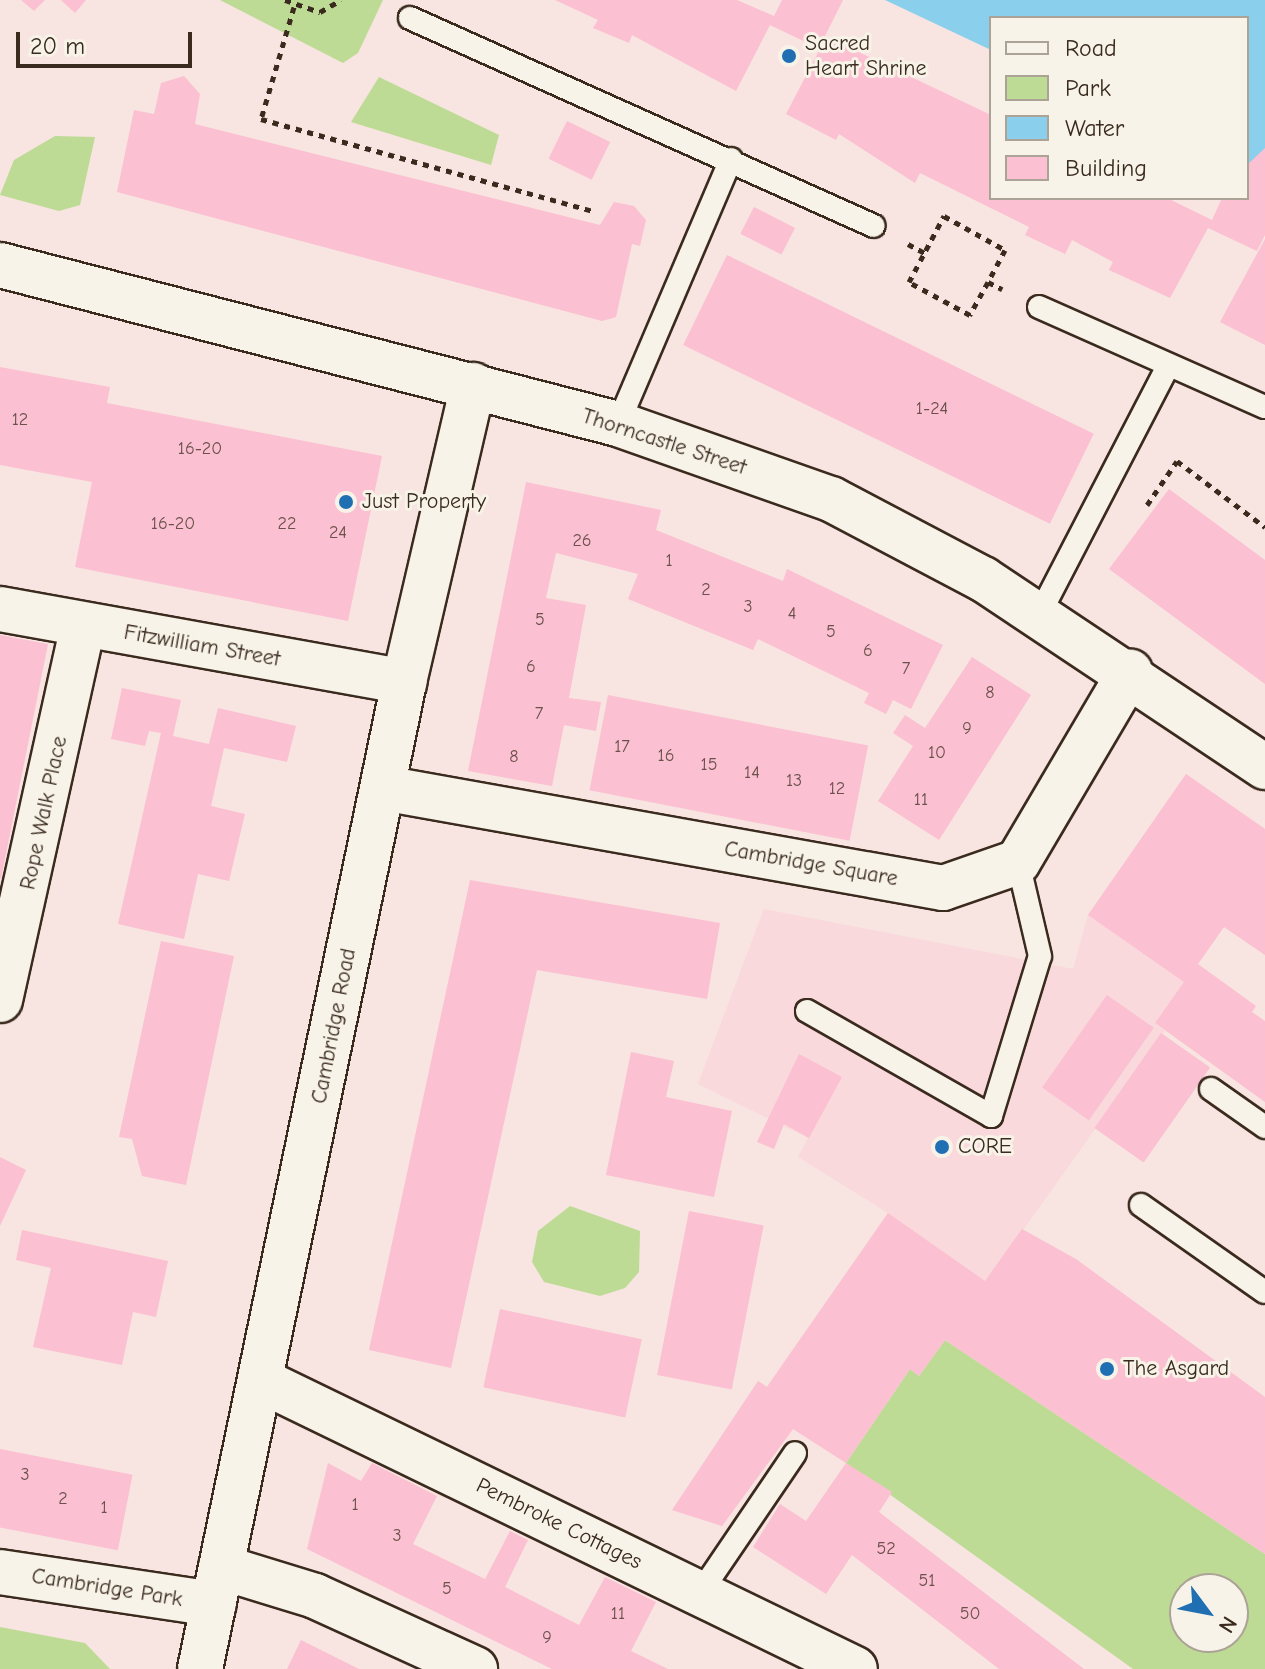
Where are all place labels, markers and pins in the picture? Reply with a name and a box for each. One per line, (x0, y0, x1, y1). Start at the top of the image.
place label: Sacred Heart Shrine (805, 30, 927, 82)
marker: Sacred Heart Shrine (780, 47, 798, 65)
place label: Just Property (362, 489, 486, 515)
marker: Just Property (337, 493, 355, 511)
place label: CORE (958, 1134, 1012, 1160)
marker: CORE (933, 1138, 951, 1156)
place label: The Asgard (1123, 1356, 1229, 1382)
marker: The Asgard (1098, 1360, 1116, 1378)

